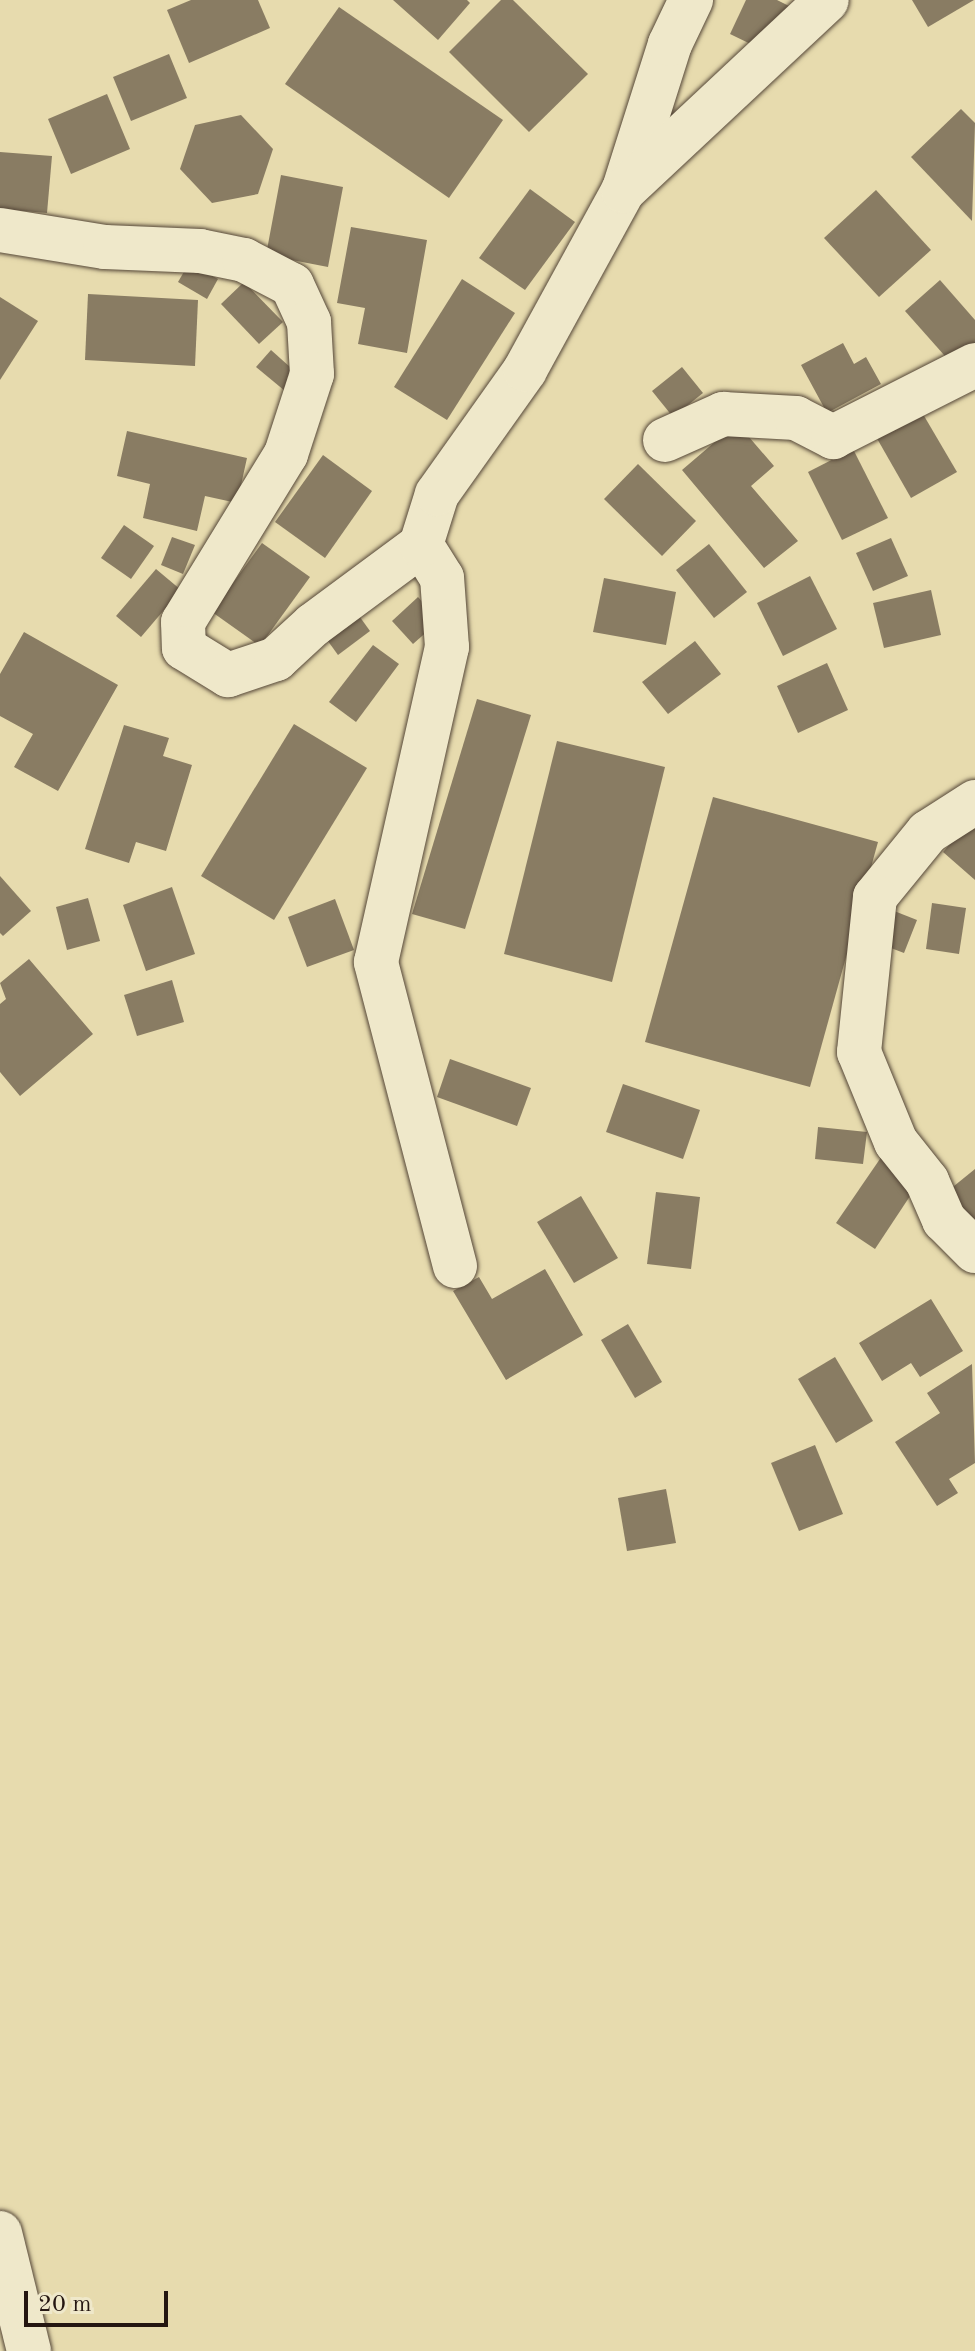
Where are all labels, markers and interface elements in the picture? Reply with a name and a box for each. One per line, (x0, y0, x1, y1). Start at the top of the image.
scale bar (28, 2275, 172, 2325)
text: 20 m (38, 2293, 92, 2317)

